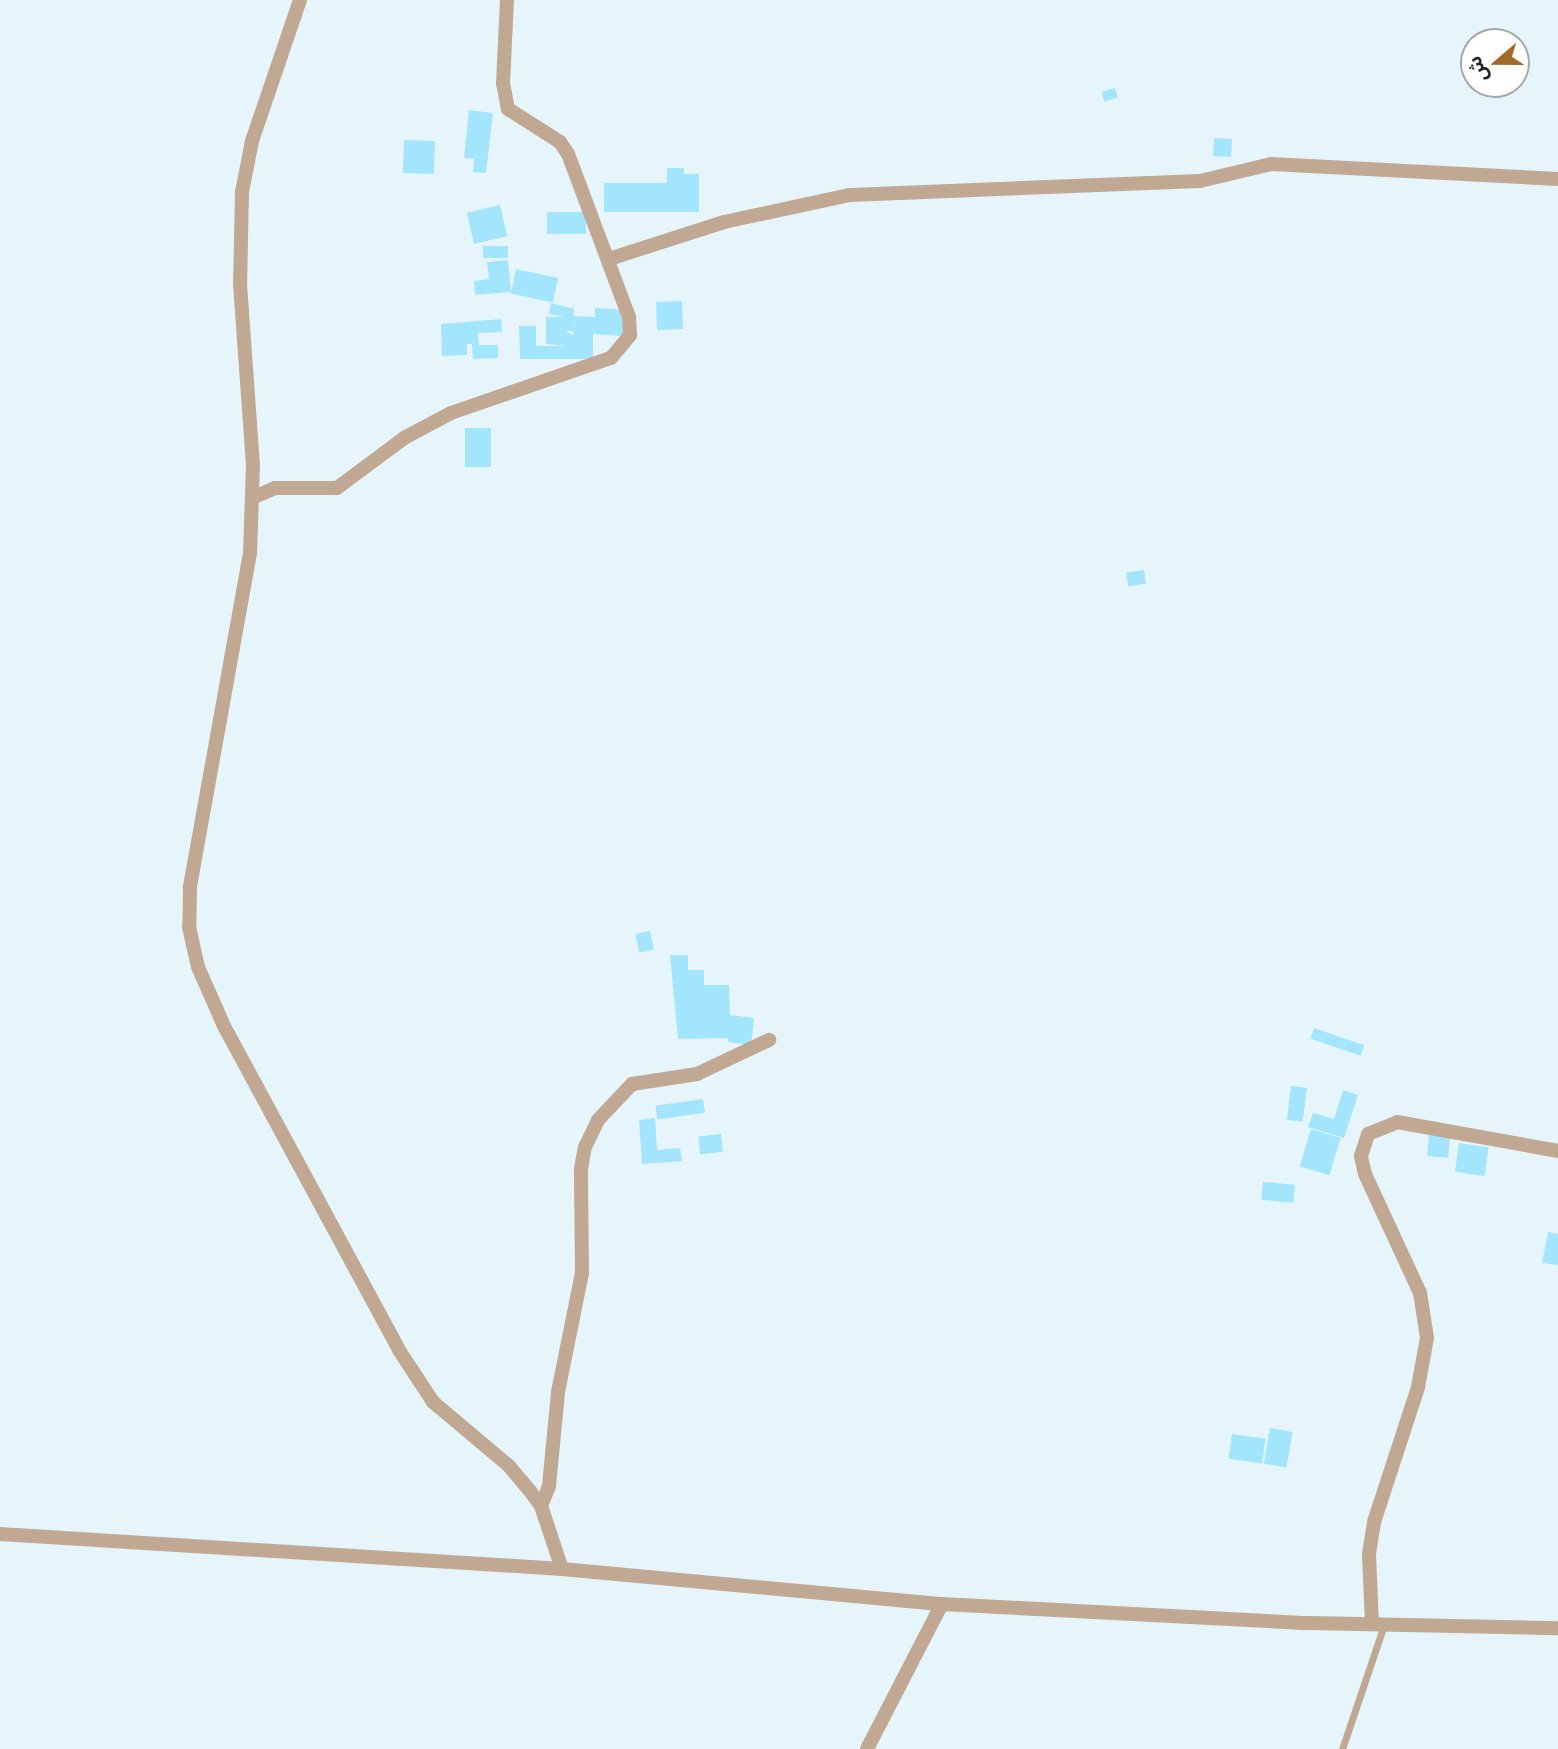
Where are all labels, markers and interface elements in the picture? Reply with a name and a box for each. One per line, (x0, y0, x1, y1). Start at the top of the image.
north arrow (1460, 28, 1530, 98)
text: ش (1460, 53, 1494, 86)

